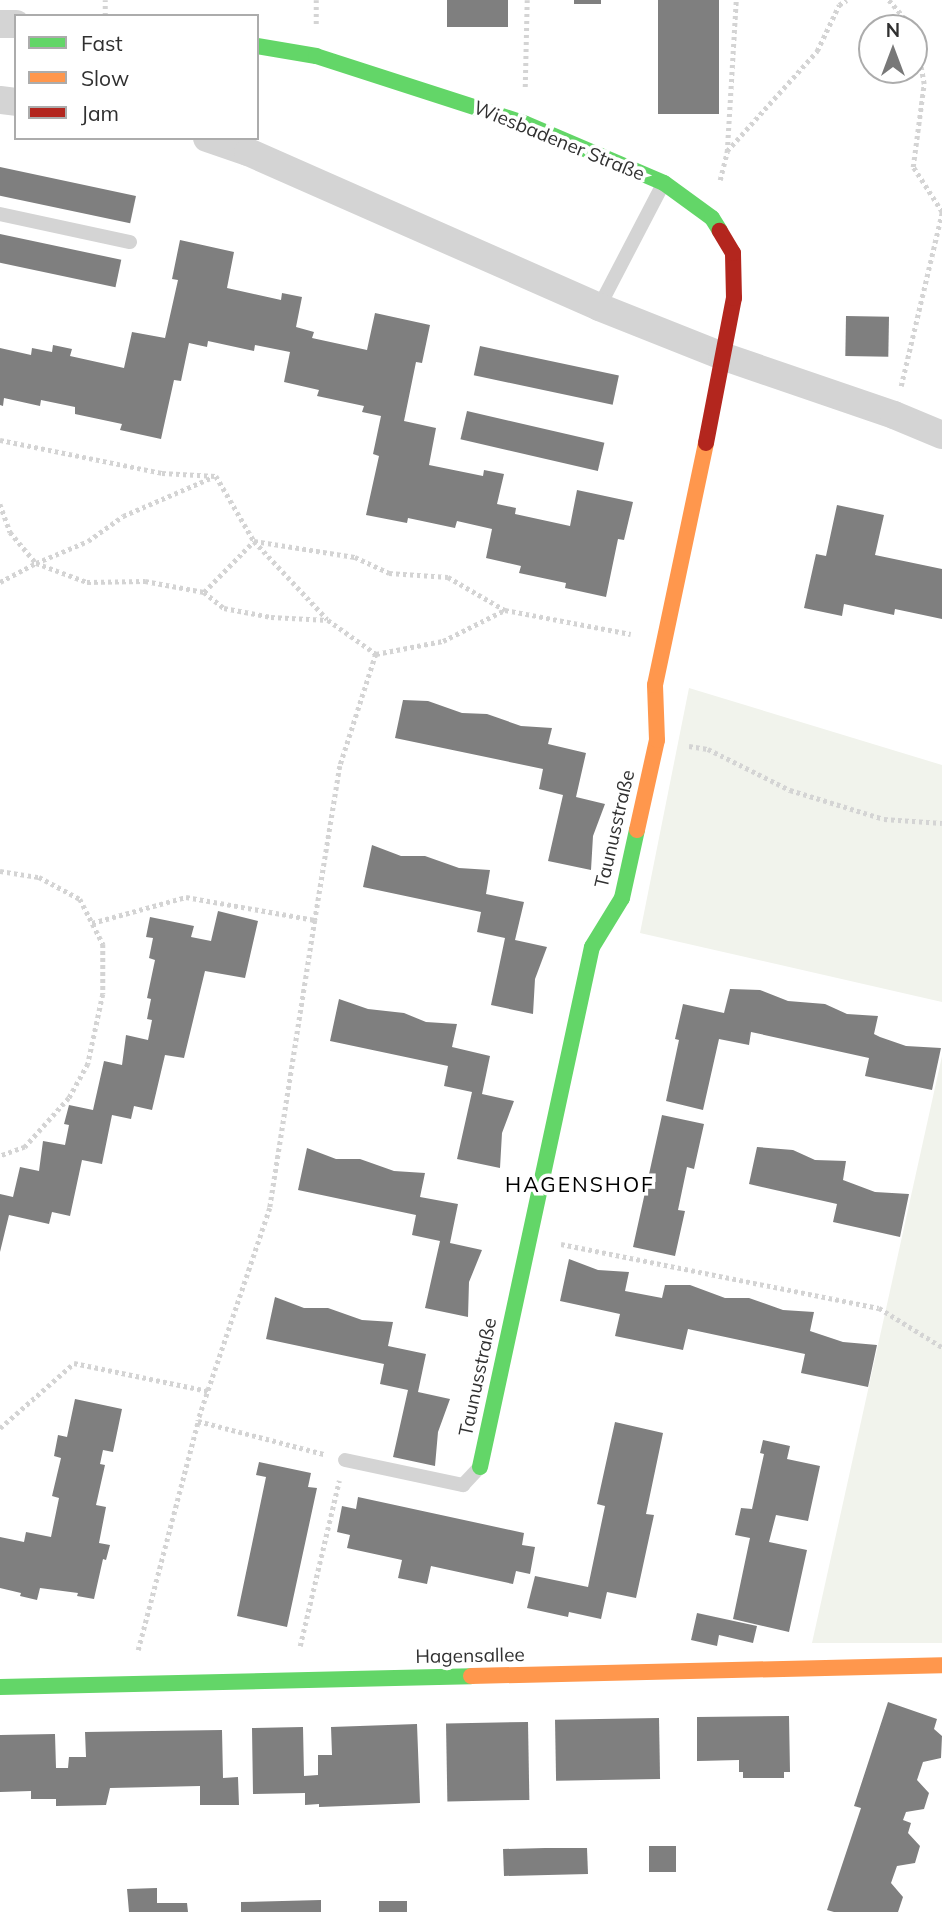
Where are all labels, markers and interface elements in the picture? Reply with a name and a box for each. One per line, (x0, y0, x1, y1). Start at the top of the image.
legend (14, 14, 259, 140)
north arrow (858, 14, 928, 84)
text: N (886, 18, 900, 42)
text: Fast (81, 30, 123, 56)
text: Slow (81, 65, 129, 91)
street label: Wiesbadener Straße (470, 96, 648, 186)
text: Jam (81, 100, 119, 126)
street label: Taunusstraße (590, 768, 640, 890)
district label: HAGENSHOF (506, 1171, 654, 1197)
street label: Taunusstraße (454, 1316, 502, 1438)
street label: Hagensallee (415, 1644, 525, 1668)

